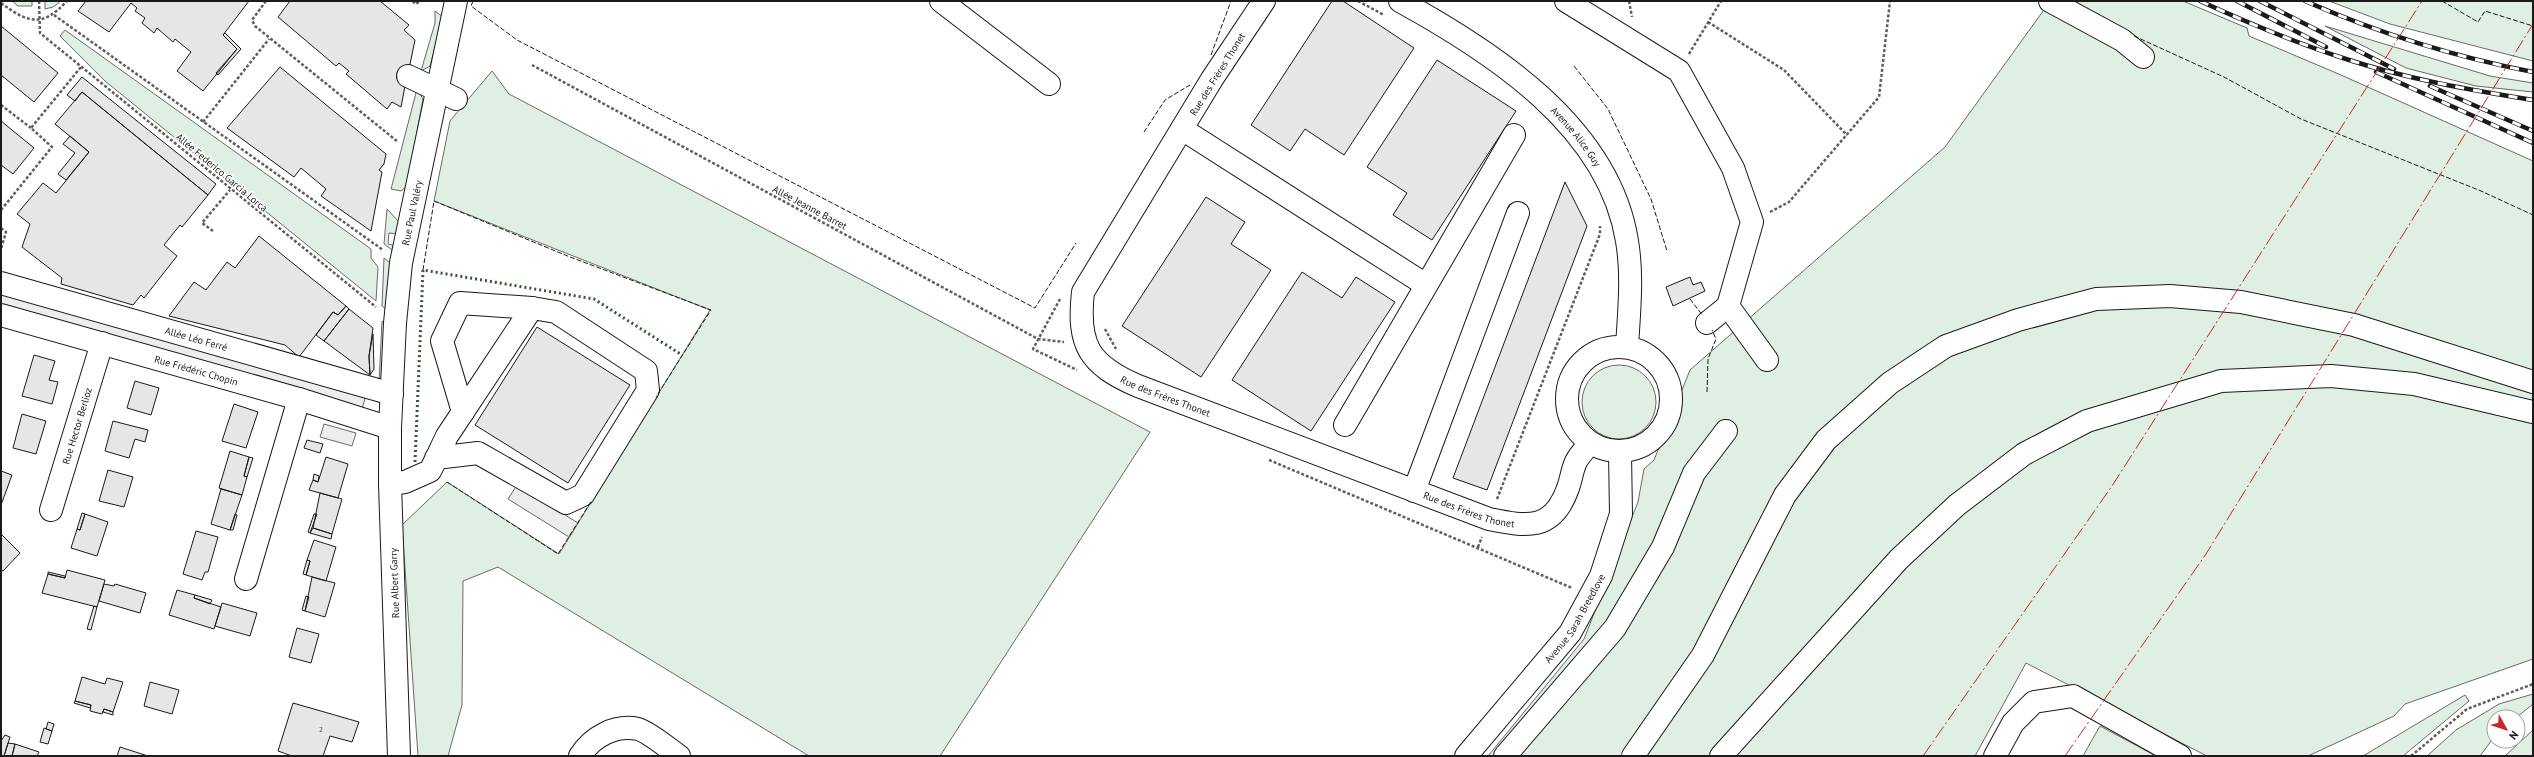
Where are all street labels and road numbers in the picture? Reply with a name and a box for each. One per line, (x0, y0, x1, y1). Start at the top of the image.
street label: Rue des Frères Thonet (1187, 30, 1249, 118)
street label: Avenue Alice Guy (1548, 104, 1604, 169)
street label: Allée Federico Garcia Lorca (173, 130, 270, 215)
street label: Rue Paul Valéry (399, 179, 425, 246)
street label: Allée Jeanne Barret (770, 182, 850, 233)
street label: Allée Léo Ferré (163, 324, 229, 354)
street label: Rue Frédéric Chopin (153, 353, 240, 389)
street label: Rue des Frères Thonet (1118, 373, 1213, 420)
street label: Rue Hector Berlioz (59, 386, 95, 466)
street label: Rue des Frères Thonet (1421, 489, 1516, 530)
street label: Rue Albert Garry (387, 547, 402, 618)
street label: Avenue Sarah Breedlove (1542, 572, 1608, 666)

